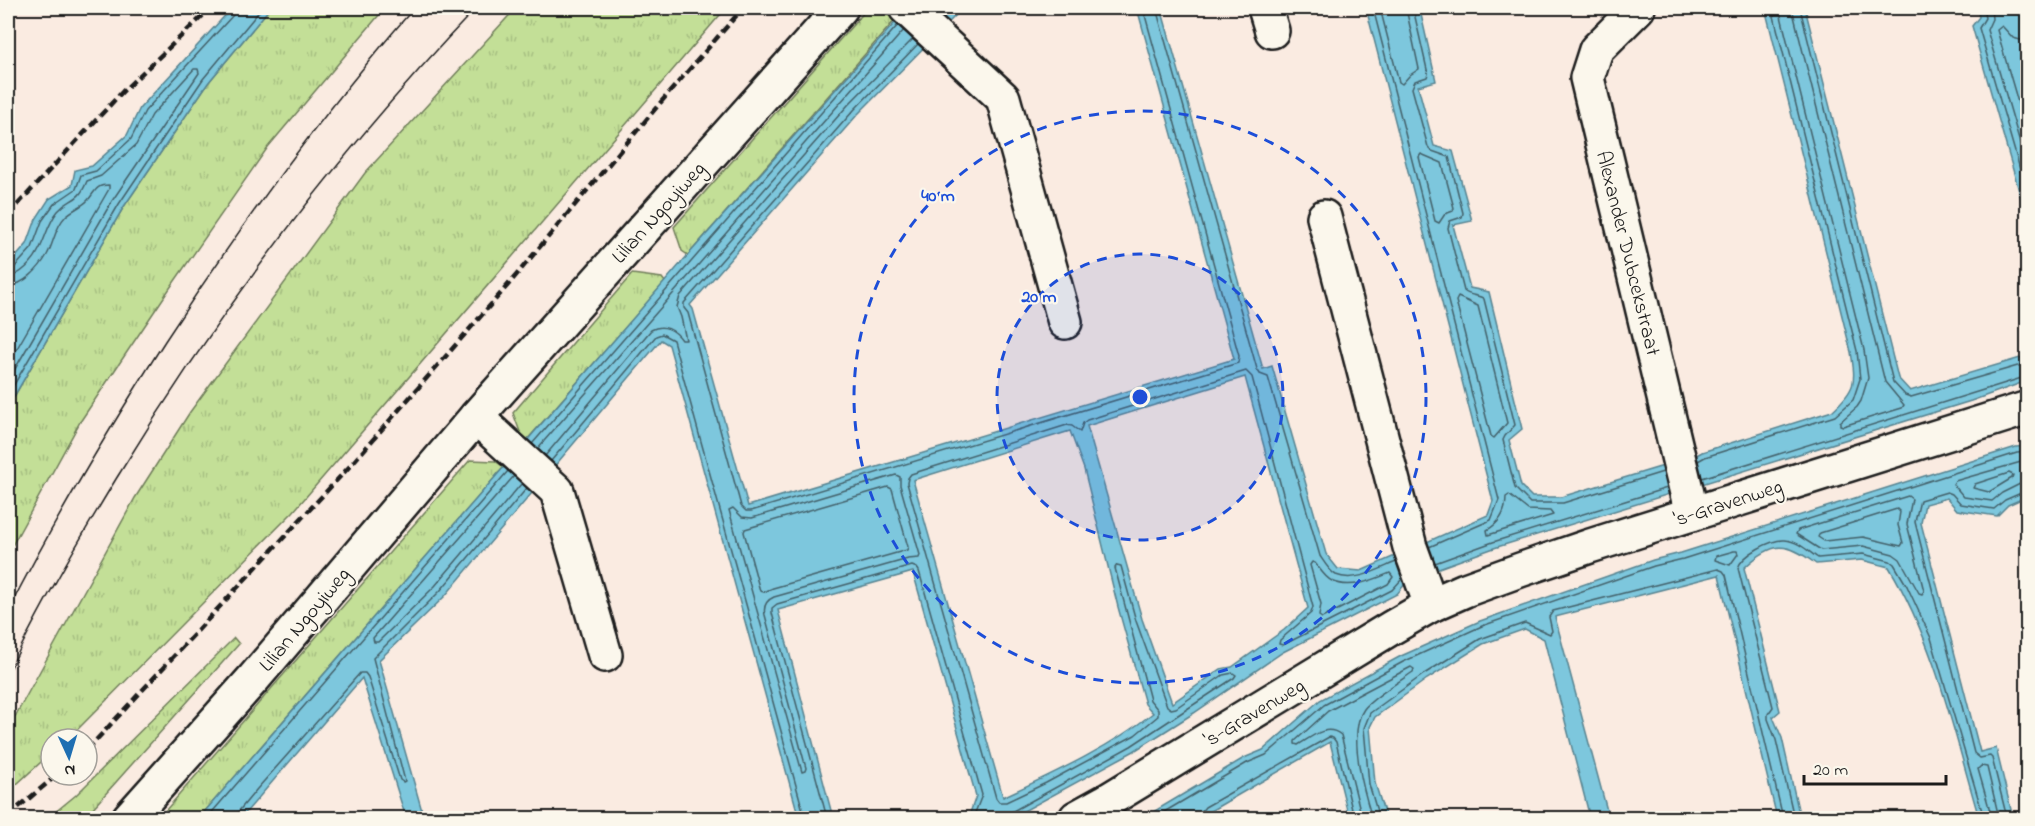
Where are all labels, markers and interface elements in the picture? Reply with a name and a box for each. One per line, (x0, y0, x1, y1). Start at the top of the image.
street label: Alexander Dubcekstraat (1587, 148, 1667, 359)
street label: Lilian Ngoyiweg (605, 156, 715, 272)
text: 40 m (921, 184, 955, 210)
text: 20 m (1020, 285, 1057, 311)
centre of rings (1130, 387, 1150, 407)
street label: 's-Gravenweg (1670, 472, 1788, 538)
street label: Lilian Ngoyiweg (253, 561, 360, 680)
street label: 's-Gravenweg (1199, 672, 1312, 757)
north arrow (39, 727, 99, 787)
scale bar (1804, 748, 1946, 786)
text: N (63, 758, 76, 782)
text: 20 m (1813, 758, 1848, 784)

